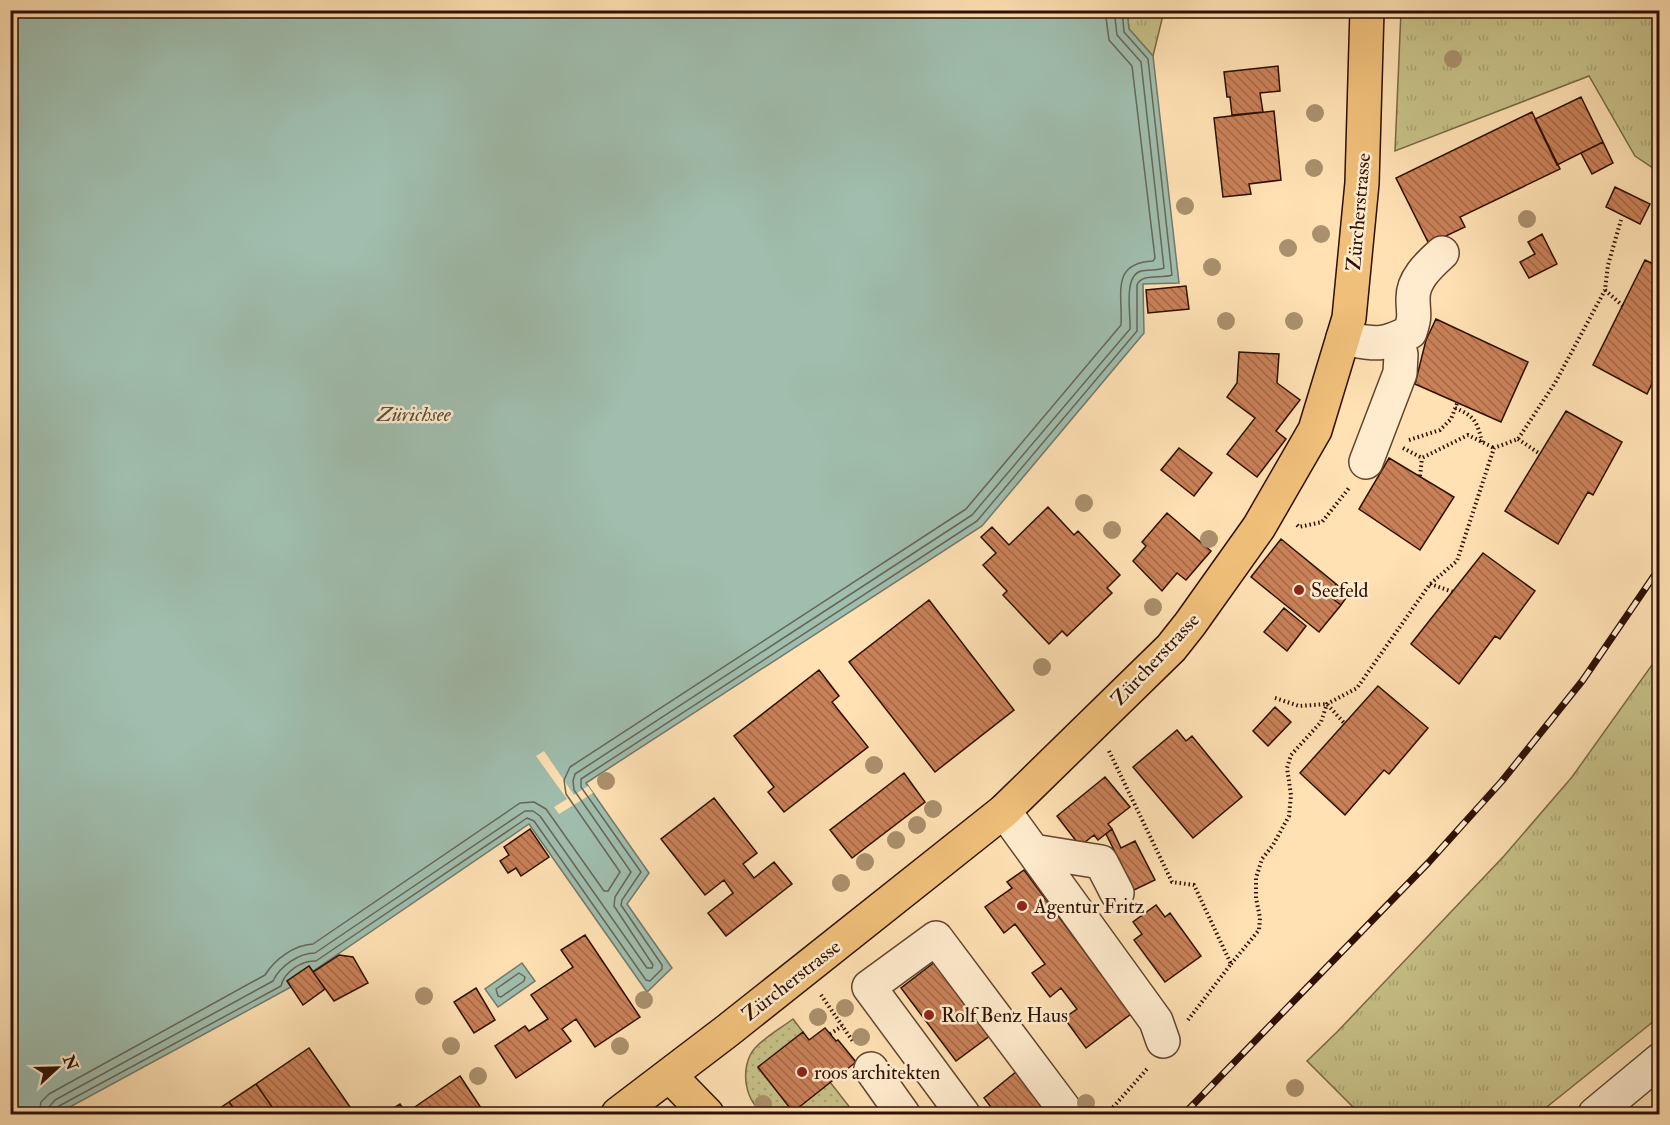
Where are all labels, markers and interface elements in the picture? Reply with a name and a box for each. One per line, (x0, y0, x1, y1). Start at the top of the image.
street label: Zürcherstrasse (1341, 152, 1376, 272)
water label: Zürichsee (376, 401, 452, 428)
place label: Seefeld (1311, 578, 1369, 603)
marker: Seefeld (1292, 583, 1306, 597)
street label: Zürcherstrasse (1106, 608, 1205, 711)
place label: Agentur Fritz (1033, 894, 1145, 919)
marker: Agentur Fritz (1015, 899, 1029, 913)
street label: Zürcherstrasse (737, 934, 846, 1027)
place label: Rolf Benz Haus (941, 1003, 1068, 1028)
marker: Rolf Benz Haus (922, 1008, 936, 1022)
north arrow (27, 1038, 87, 1098)
text: N (58, 1051, 82, 1074)
place label: roos architekten (814, 1060, 940, 1085)
marker: roos architekten (795, 1065, 809, 1079)

